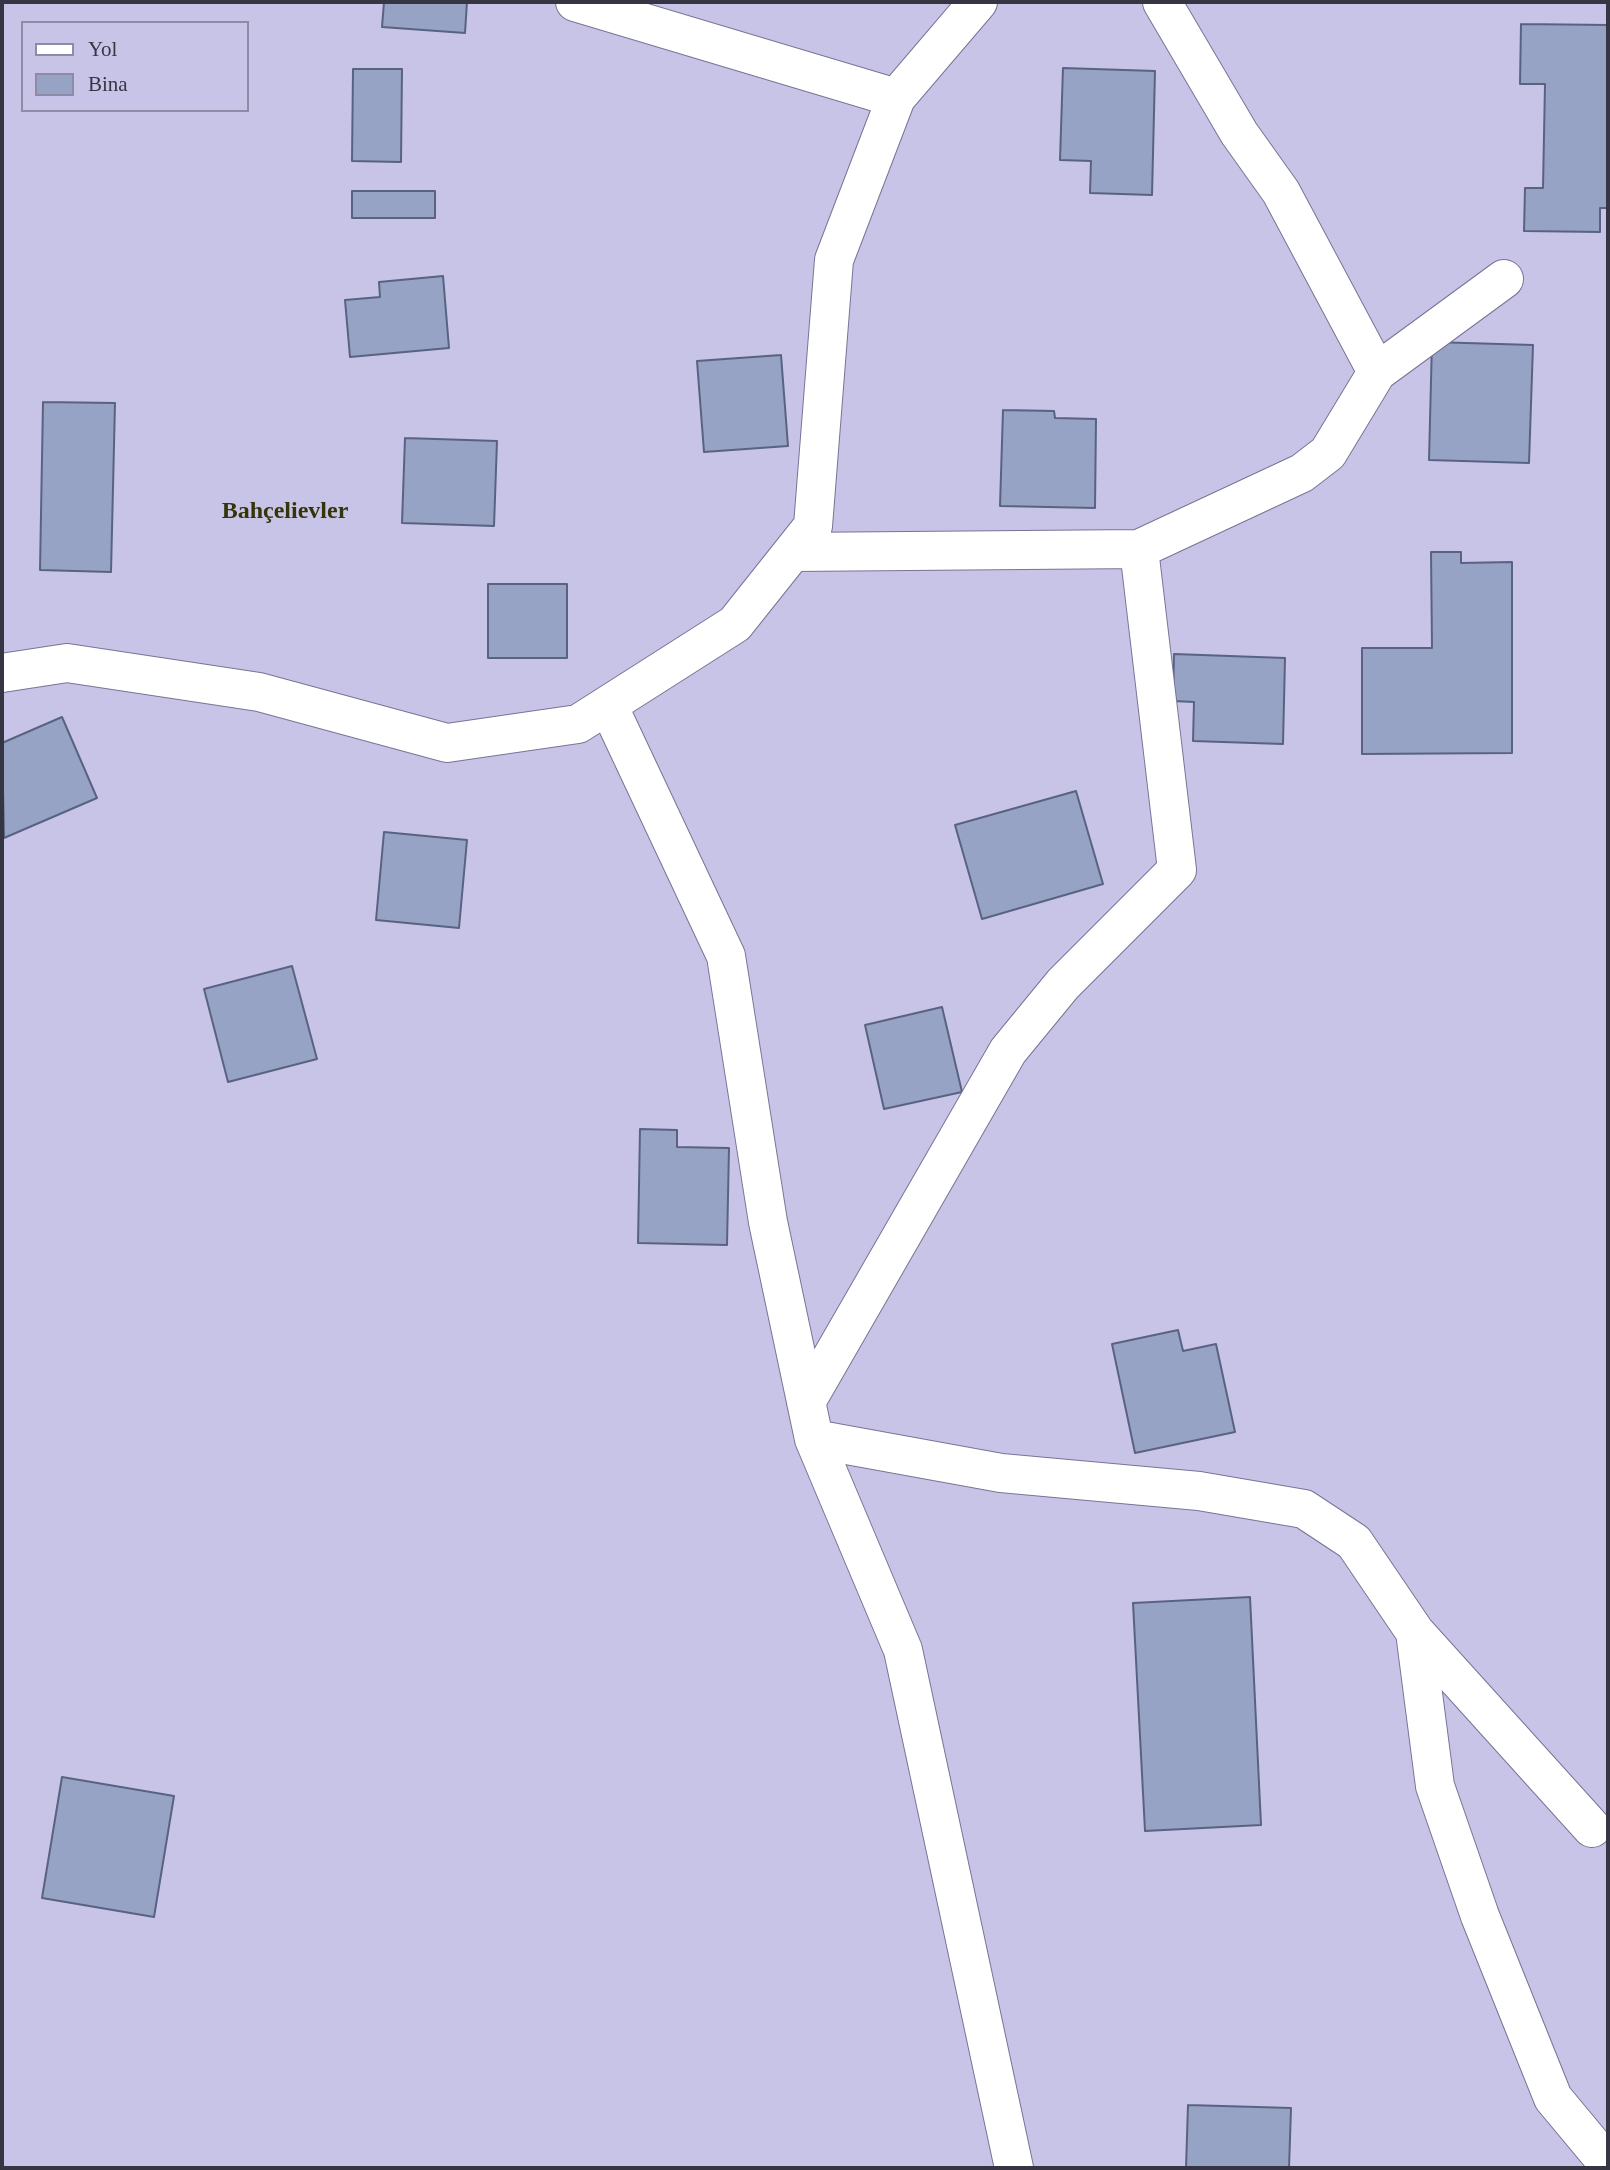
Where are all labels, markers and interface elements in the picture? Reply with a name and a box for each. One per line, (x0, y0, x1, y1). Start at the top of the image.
legend (21, 21, 248, 112)
text: Yol (88, 37, 117, 61)
text: Bina (88, 72, 128, 96)
district label: Bahçelievler (222, 498, 348, 526)

